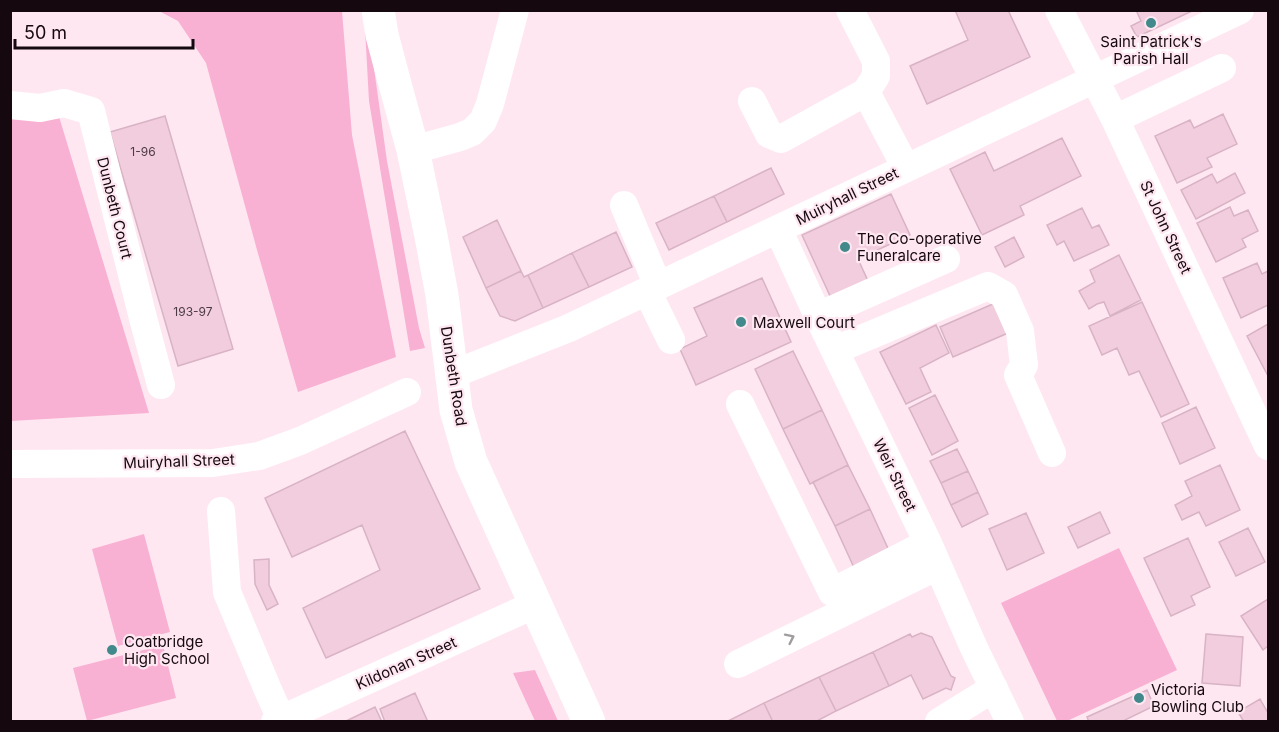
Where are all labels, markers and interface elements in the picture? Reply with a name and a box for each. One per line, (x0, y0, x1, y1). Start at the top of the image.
scale bar (15, 12, 194, 50)
marker: Saint Patrick's Parish Hall (1144, 16, 1158, 30)
text: 50 m (24, 22, 67, 43)
place label: Saint Patrick's Parish Hall (1100, 32, 1202, 68)
house number: 1-96 (130, 144, 156, 159)
street label: Dunbeth Court (93, 155, 137, 261)
street label: Muiryhall Street (793, 163, 901, 229)
street label: St John Street (1136, 177, 1196, 277)
place label: The Co-operative Funeralcare (857, 229, 982, 265)
marker: The Co-operative Funeralcare (838, 240, 852, 254)
house number: 193-97 (173, 304, 213, 319)
place label: Maxwell Court (753, 313, 855, 332)
marker: Maxwell Court (734, 315, 748, 329)
street label: Dunbeth Road (437, 325, 471, 427)
street label: Weir Street (869, 436, 921, 515)
street label: Muiryhall Street (123, 450, 235, 472)
place label: Coatbridge High School (124, 632, 210, 668)
street label: Kildonan Street (353, 632, 459, 694)
one-way arrow (784, 634, 795, 646)
marker: Coatbridge High School (105, 643, 119, 657)
place label: Victoria Bowling Club (1151, 680, 1244, 716)
marker: Victoria Bowling Club (1132, 691, 1146, 705)

